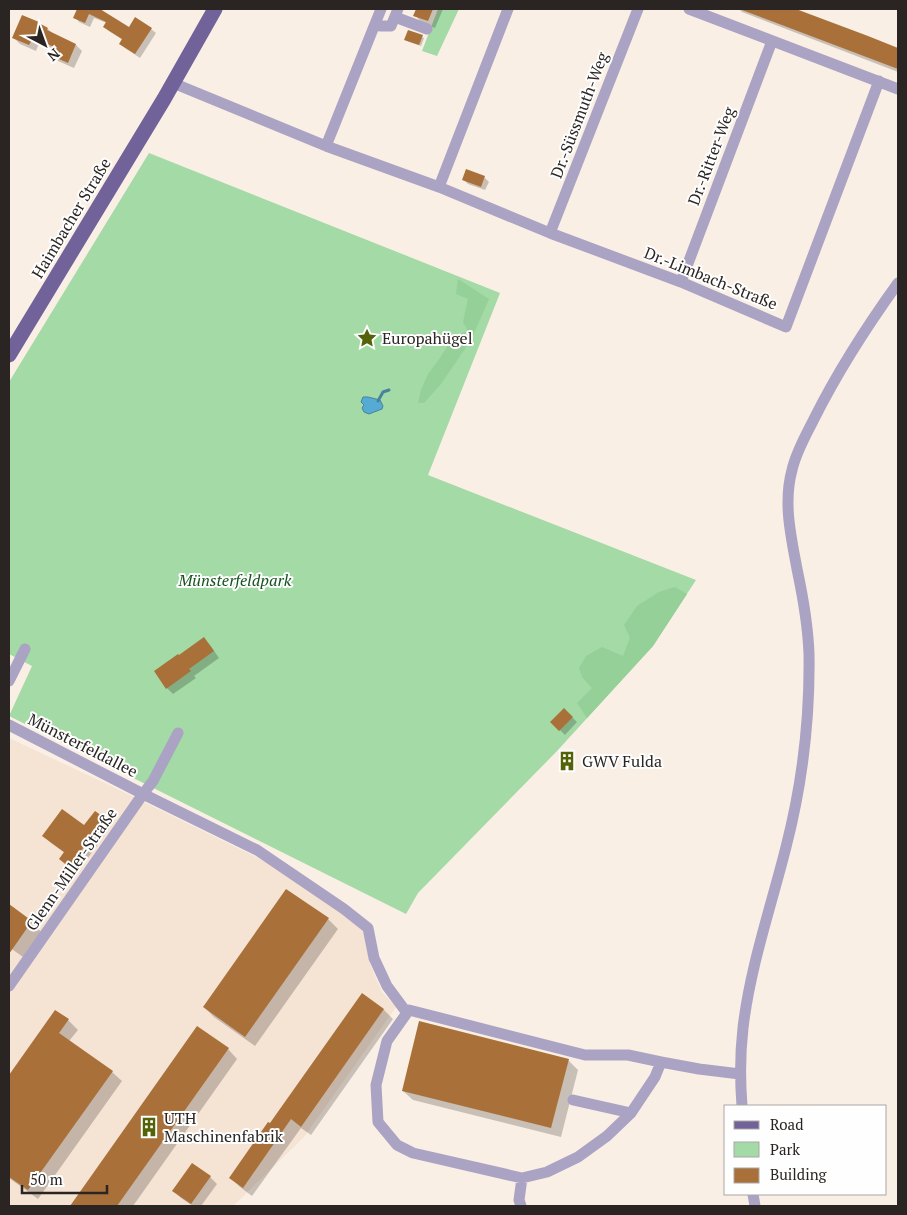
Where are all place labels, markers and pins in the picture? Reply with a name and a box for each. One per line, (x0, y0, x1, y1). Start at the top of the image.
place icon: Europahügel (356, 327, 378, 349)
place label: Europahügel (382, 327, 473, 349)
building icon: GWV Fulda (556, 750, 578, 772)
place label: GWV Fulda (582, 750, 662, 772)
place label: UTH Maschinenfabrik (164, 1107, 284, 1147)
building icon: UTH Maschinenfabrik (138, 1116, 160, 1138)

